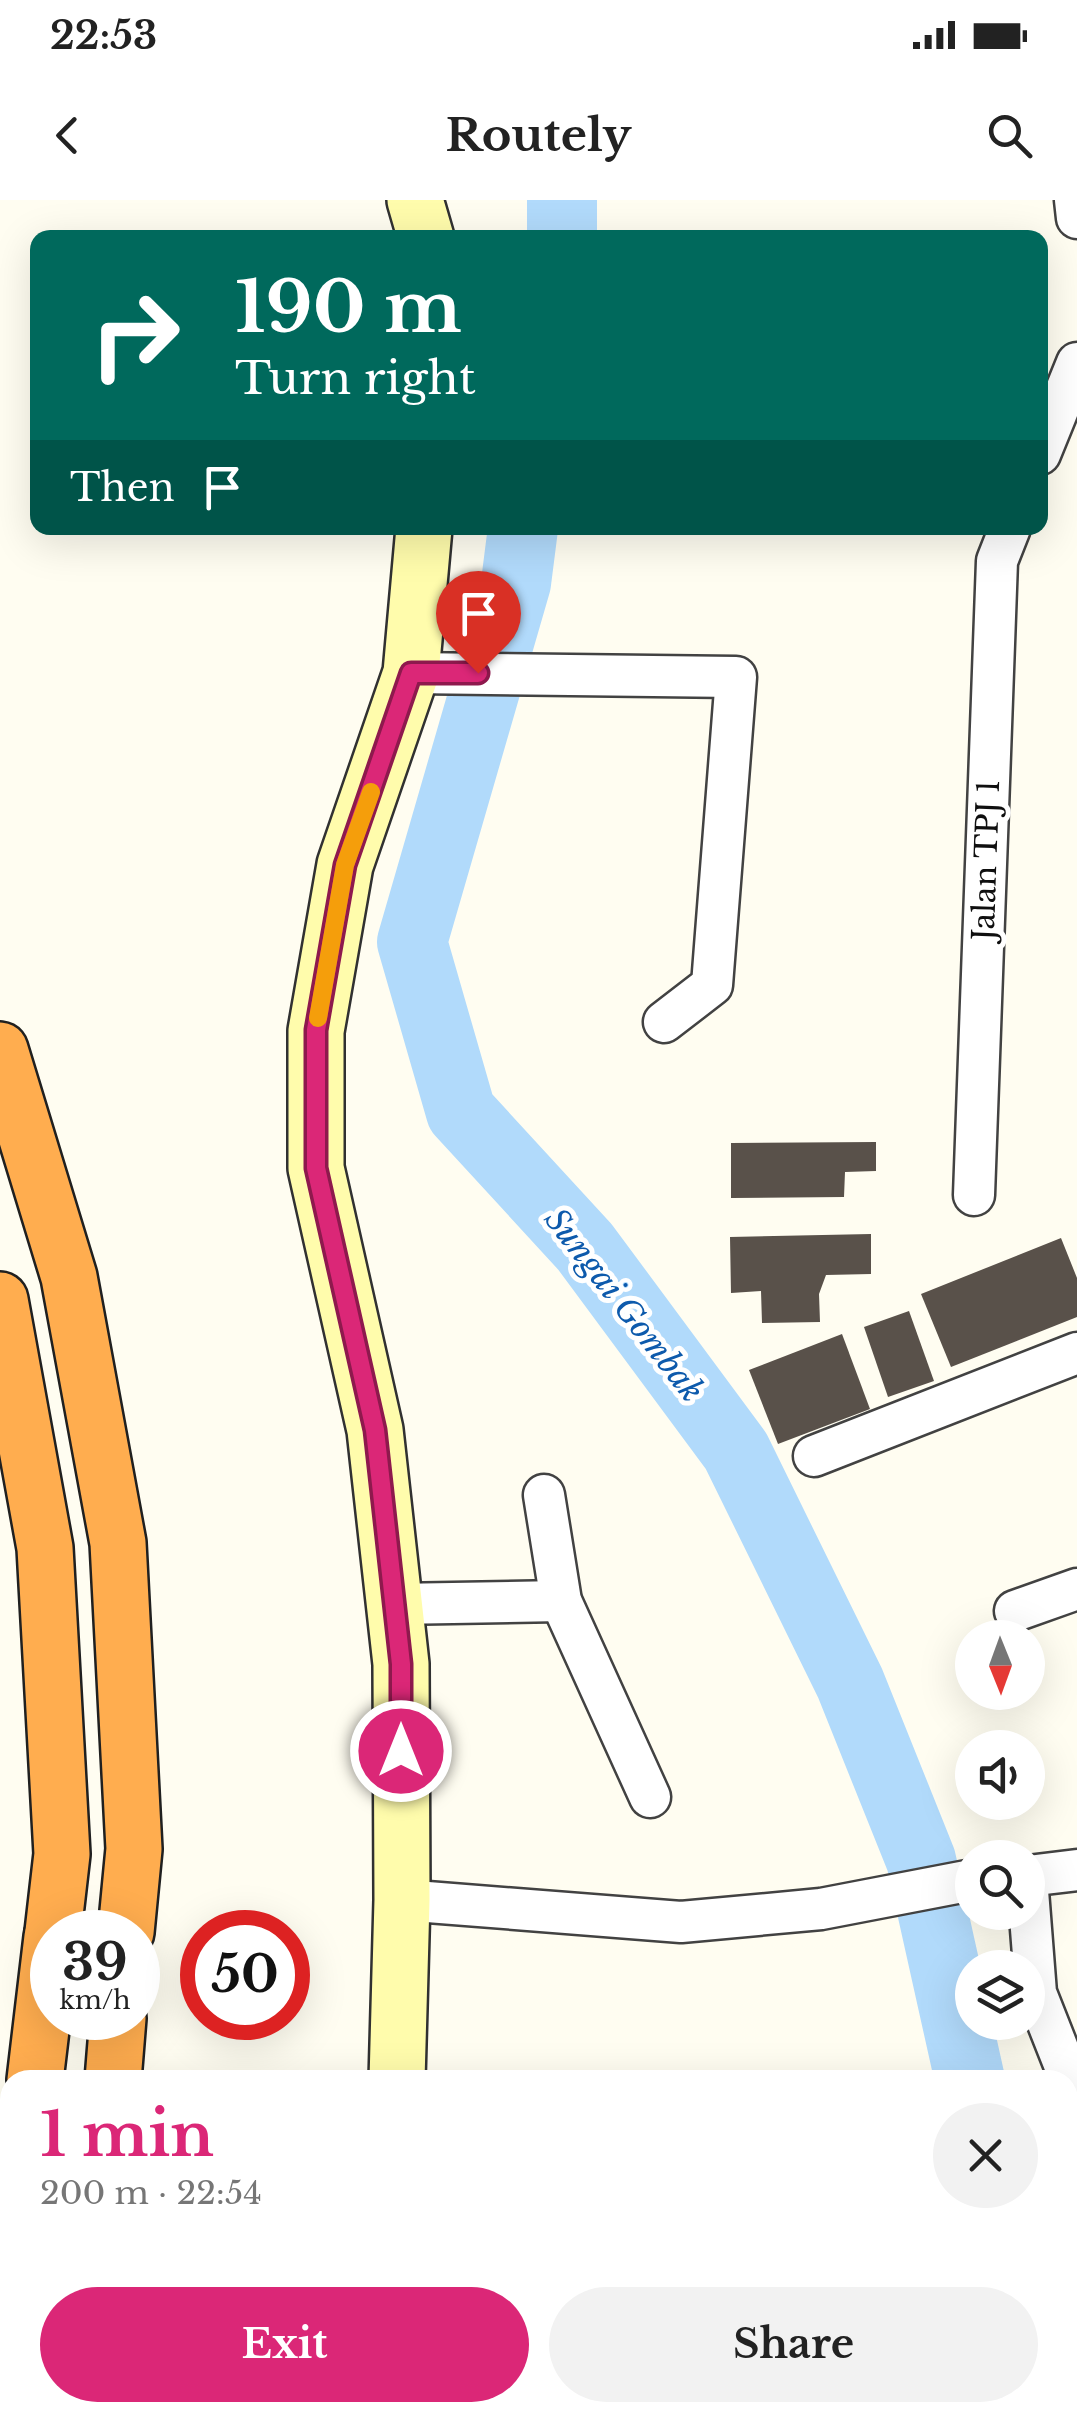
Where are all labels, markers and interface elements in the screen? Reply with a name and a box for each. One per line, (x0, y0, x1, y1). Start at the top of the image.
text: 22:53 (50, 12, 157, 59)
text: Routely (446, 107, 631, 163)
icon: back (40, 108, 95, 163)
icon: search (982, 108, 1037, 163)
text: 190 m (235, 264, 462, 351)
icon: right (70, 270, 200, 400)
text: Turn right (235, 350, 476, 406)
icon: arrive (195, 460, 250, 515)
text: Then (70, 464, 175, 511)
pin (436, 571, 521, 674)
icon: arrive (451, 586, 506, 641)
street label: Jalan TPJ 1 (965, 779, 1007, 945)
water label: Sungai Gombak (536, 1200, 712, 1410)
north arrow (955, 1620, 1045, 1710)
map controls (955, 1620, 1045, 2040)
position arrow (349, 1699, 453, 1803)
button: sound (955, 1730, 1045, 1820)
button: search (955, 1840, 1045, 1930)
speed limit sign: 50 (180, 1910, 310, 2040)
text: 39 (62, 1931, 128, 1994)
button: layers (955, 1950, 1045, 2040)
text: km/h (60, 1985, 130, 2016)
text: 1 min (40, 2098, 214, 2172)
button: close (933, 2103, 1038, 2208)
text: 200 m · 22:54 (40, 2173, 262, 2213)
button: Exit (40, 2287, 529, 2402)
button: Share (549, 2287, 1038, 2402)

